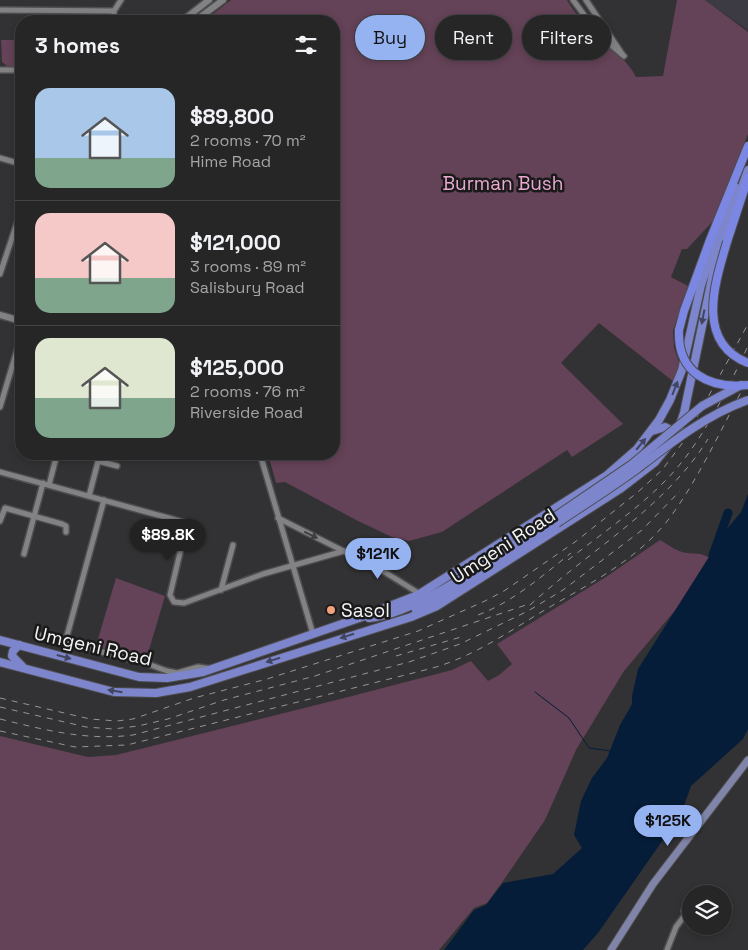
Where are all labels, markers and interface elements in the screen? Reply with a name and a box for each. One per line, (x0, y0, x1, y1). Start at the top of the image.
chip: Buy (355, 15, 425, 60)
chip: Rent (435, 15, 512, 60)
chip: Filters (522, 15, 611, 60)
icon: filters (292, 31, 320, 59)
text: 3 homes (35, 32, 120, 59)
text: $89,800 (190, 103, 274, 130)
icon: home (75, 108, 135, 168)
text: 2 rooms · 70 m² (190, 130, 306, 151)
text: Hime Road (190, 151, 271, 172)
park label: Burman Bush (443, 171, 564, 196)
text: $121,000 (190, 229, 281, 256)
icon: home (75, 233, 135, 293)
text: 3 rooms · 89 m² (190, 256, 306, 277)
text: Salisbury Road (190, 277, 305, 298)
one-way arrow (699, 309, 707, 324)
text: $125,000 (190, 354, 284, 381)
icon: home (75, 358, 135, 418)
one-way arrow (671, 380, 679, 395)
text: 2 rooms · 76 m² (190, 381, 305, 402)
text: Riverside Road (190, 402, 303, 423)
one-way arrow (635, 438, 646, 450)
street label: Umgeni Road (446, 503, 560, 589)
pin: $89.8K (127, 518, 209, 561)
text: $89.8K (141, 524, 195, 545)
one-way arrow (304, 531, 318, 539)
pin: $121K (343, 538, 413, 580)
text: $121K (356, 543, 400, 564)
place label: Sasol (341, 598, 390, 623)
marker: Sasol (325, 604, 337, 616)
street label: Umgeni Road (32, 620, 154, 672)
one-way arrow (339, 632, 354, 640)
one-way arrow (56, 653, 72, 661)
one-way arrow (265, 657, 280, 664)
one-way arrow (107, 687, 123, 695)
pin: $125K (633, 804, 703, 847)
text: $125K (645, 810, 691, 831)
map controls (682, 885, 732, 935)
button: layers (682, 885, 732, 935)

